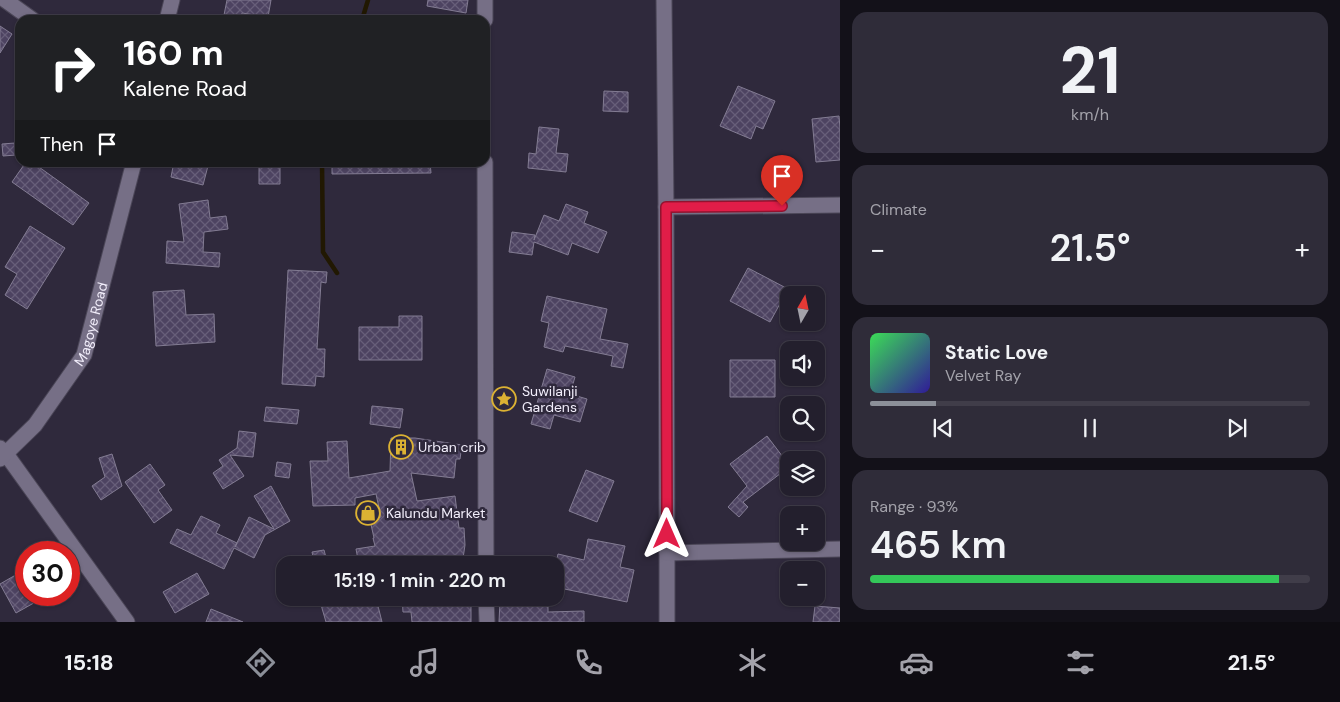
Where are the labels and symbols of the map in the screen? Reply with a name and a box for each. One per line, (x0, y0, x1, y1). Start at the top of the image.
pin (761, 155, 803, 206)
street label: Magoye Road (70, 280, 111, 369)
north arrow (780, 286, 825, 331)
place label: Suwilanji Gardens (522, 382, 578, 416)
place icon: Suwilanji Gardens (491, 386, 517, 412)
building icon: Urban crib (388, 434, 414, 460)
place label: Urban crib (418, 438, 486, 456)
shop icon: Kalundu Market (355, 500, 381, 526)
place label: Kalundu Market (386, 504, 486, 522)
position arrow (640, 507, 692, 559)
speed limit sign: 30 (15, 541, 80, 606)

